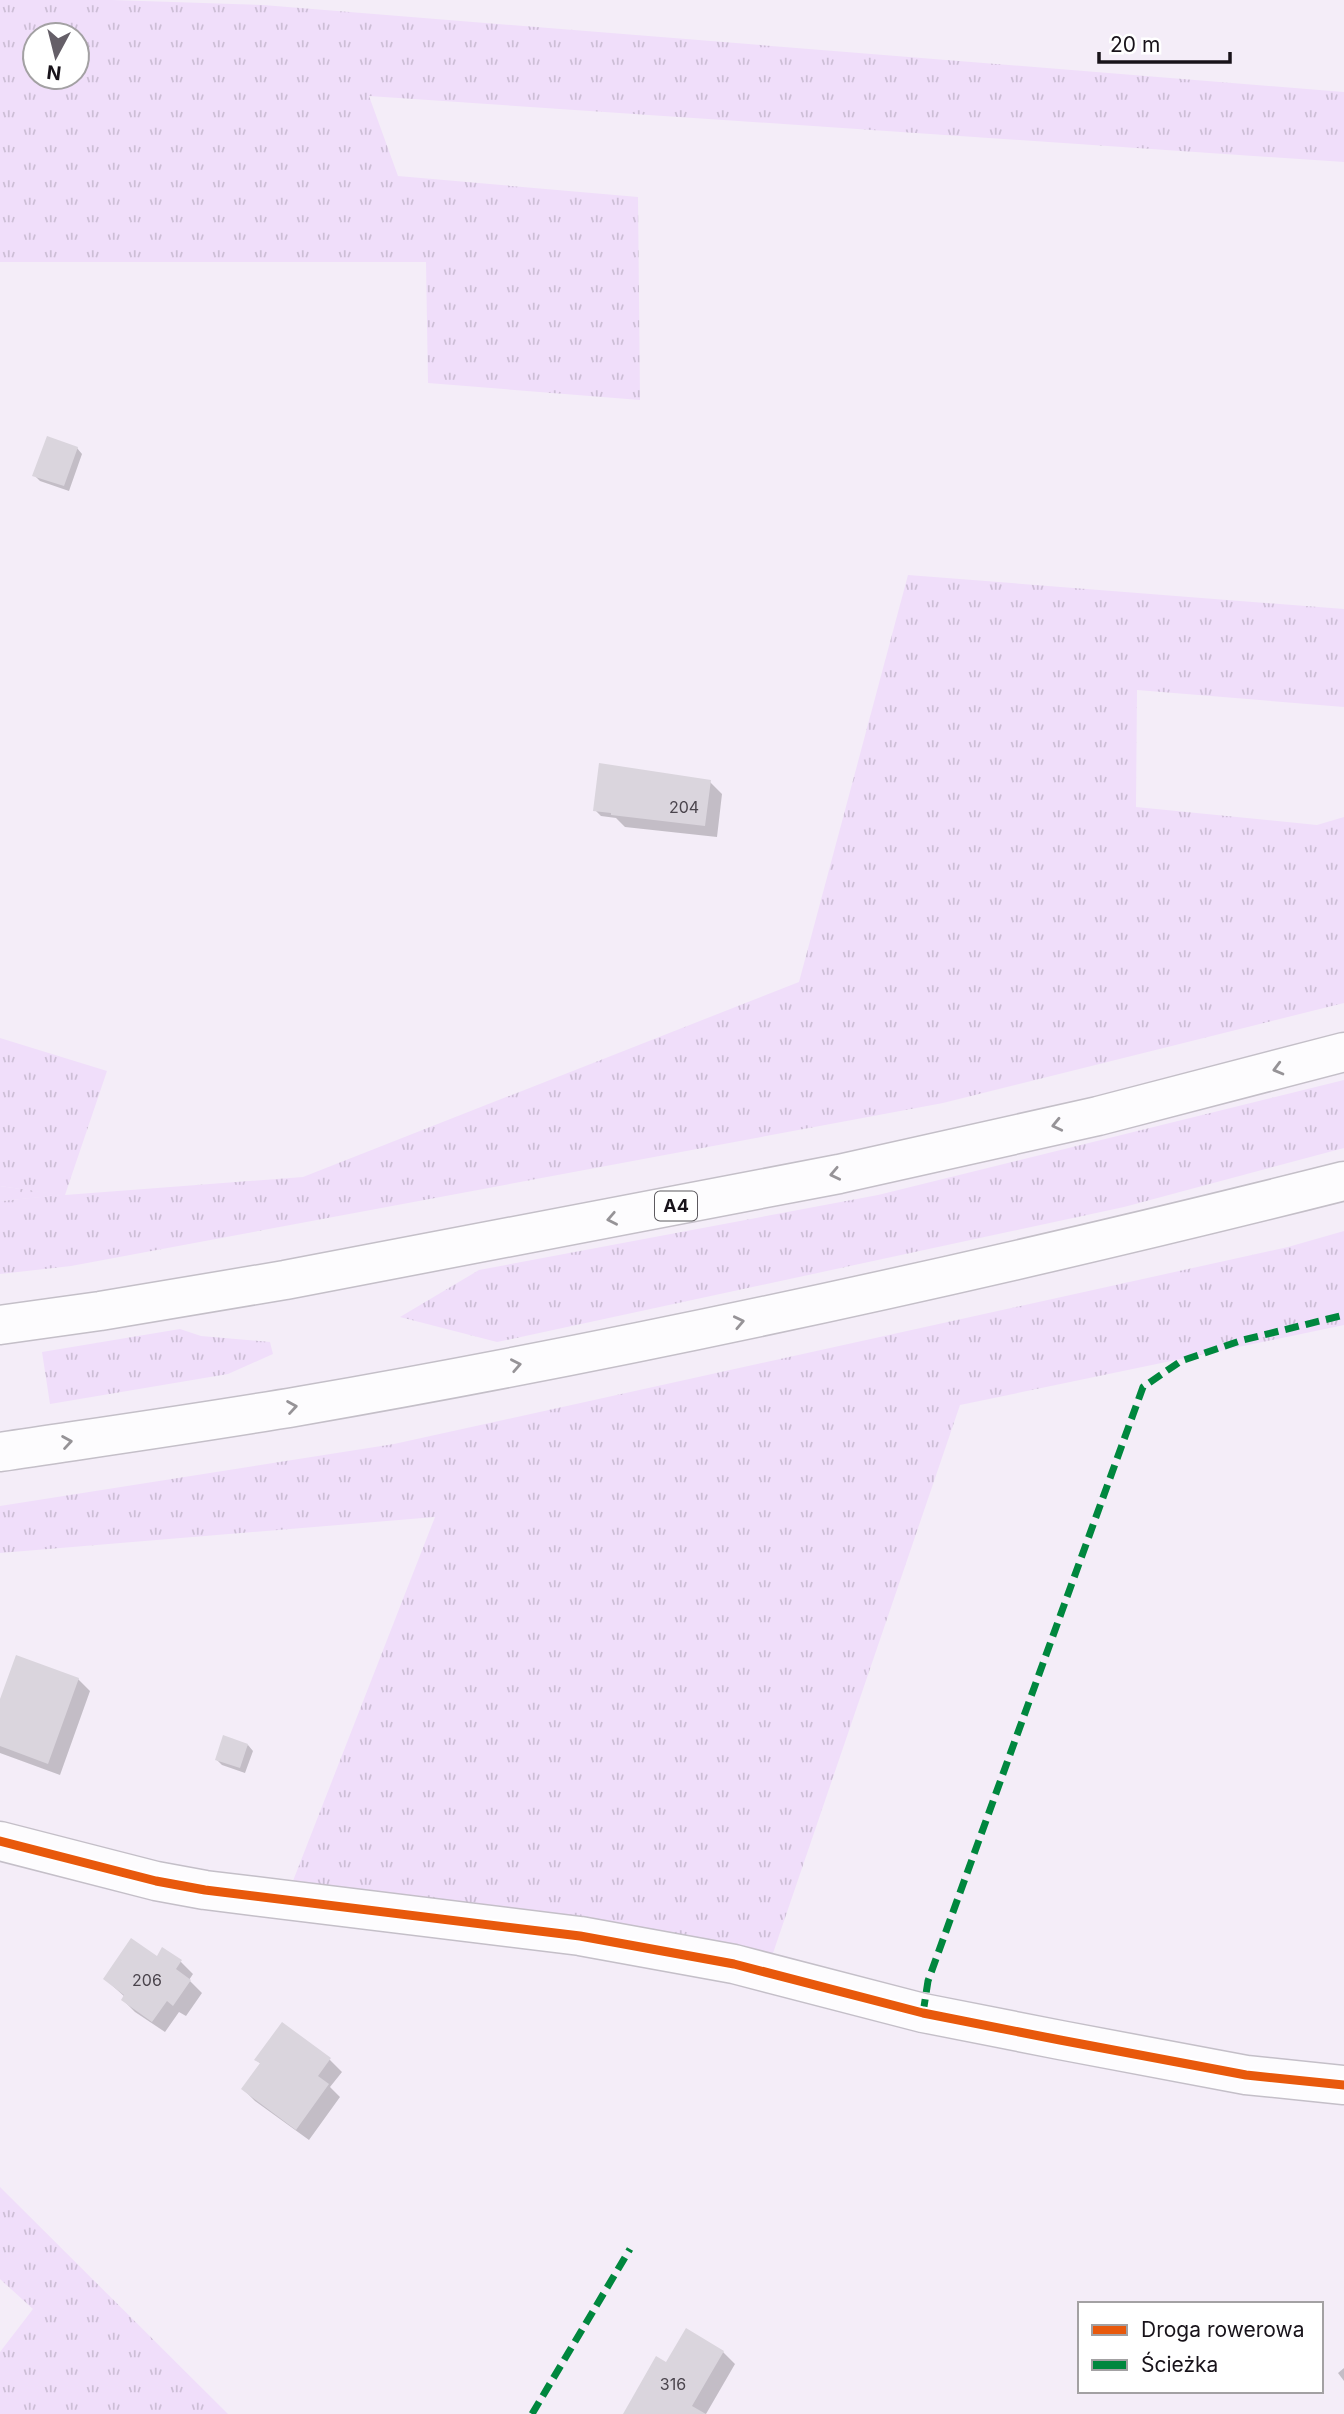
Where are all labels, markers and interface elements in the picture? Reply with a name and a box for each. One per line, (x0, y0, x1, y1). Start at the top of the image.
north arrow (21, 21, 91, 91)
scale bar (1099, 21, 1230, 65)
text: 20 m (1110, 32, 1160, 57)
text: N (45, 60, 63, 85)
house number: 204 (669, 797, 699, 817)
one-way arrow (1272, 1061, 1284, 1075)
one-way arrow (1052, 1117, 1064, 1131)
one-way arrow (829, 1166, 841, 1181)
road number: A4 (655, 1191, 697, 1220)
one-way arrow (606, 1210, 618, 1225)
one-way arrow (733, 1315, 745, 1330)
one-way arrow (510, 1359, 522, 1374)
one-way arrow (286, 1400, 298, 1415)
one-way arrow (62, 1434, 73, 1449)
house number: 206 (132, 1970, 162, 1990)
legend (1078, 2302, 1323, 2393)
text: Droga rowerowa (1141, 2317, 1304, 2342)
text: Ścieżka (1141, 2351, 1218, 2377)
house number: 316 (660, 2374, 686, 2394)

